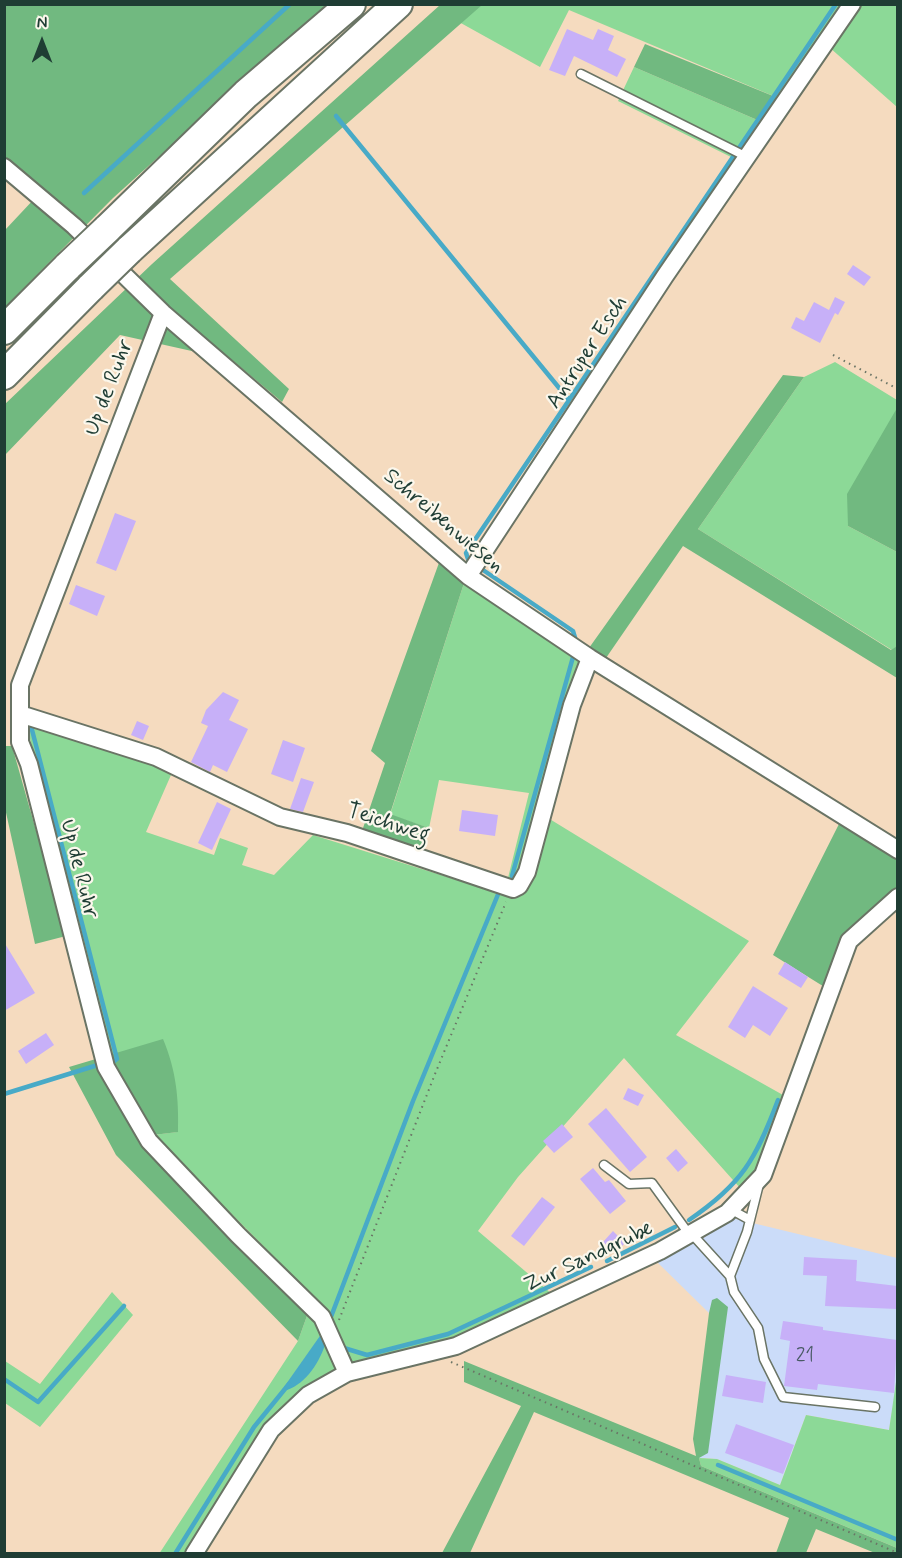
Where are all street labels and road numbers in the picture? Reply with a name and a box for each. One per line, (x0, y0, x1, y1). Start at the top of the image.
street label: Antruper Esch (542, 291, 634, 415)
street label: Up de Ruhr (80, 336, 140, 440)
street label: Schreibenwiesen (377, 464, 509, 580)
street label: Teichweg (343, 798, 433, 850)
street label: Up de Ruhr (53, 817, 103, 921)
street label: Zur Sandgrube (520, 1217, 658, 1299)

